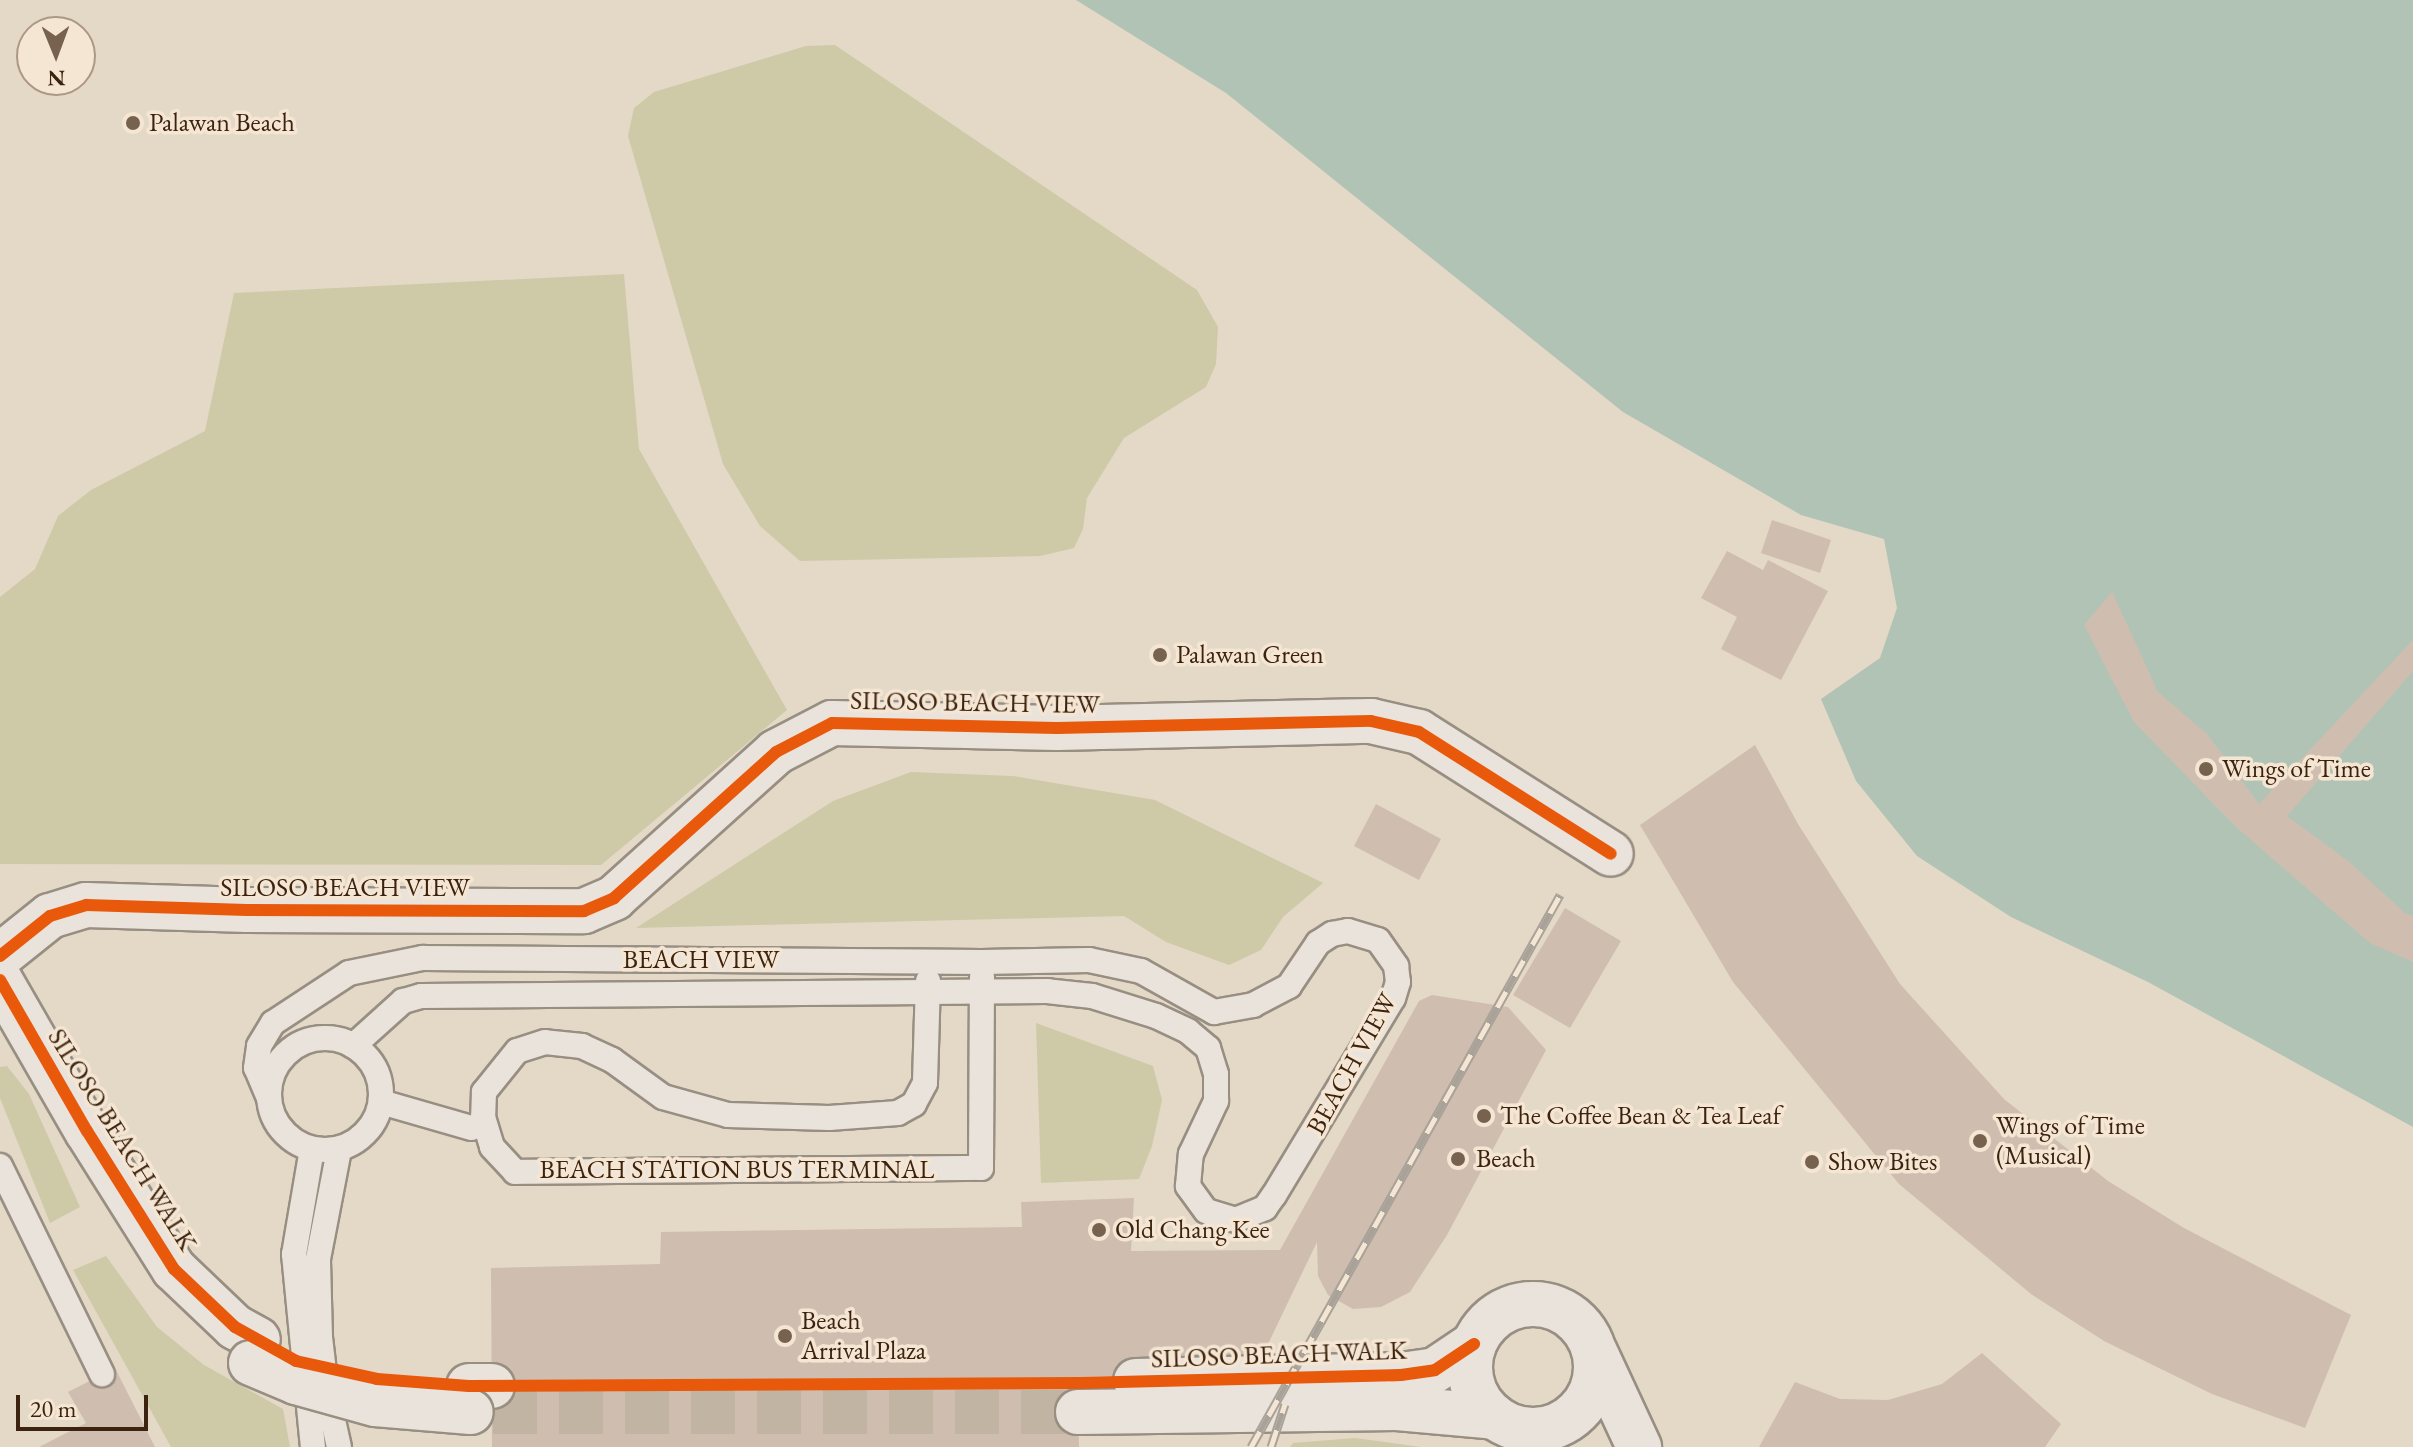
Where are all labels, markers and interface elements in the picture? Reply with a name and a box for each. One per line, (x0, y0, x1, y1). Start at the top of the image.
north arrow (16, 16, 96, 96)
text: N (47, 64, 66, 93)
place label: Palawan Beach (149, 107, 295, 139)
marker: Palawan Beach (124, 114, 142, 132)
place label: Palawan Green (1176, 639, 1324, 671)
marker: Palawan Green (1151, 646, 1169, 664)
street label: SILOSO BEACH VIEW (850, 685, 1100, 721)
place label: Wings of Time (2222, 753, 2371, 785)
marker: Wings of Time (2197, 760, 2215, 778)
street label: SILOSO BEACH VIEW (220, 872, 470, 904)
street label: BEACH VIEW (623, 944, 779, 976)
street label: BEACH VIEW (1300, 988, 1404, 1140)
street label: SILOSO BEACH WALK (41, 1023, 203, 1257)
place label: The Coffee Bean & Tea Leaf (1500, 1100, 1781, 1132)
marker: The Coffee Bean & Tea Leaf (1475, 1107, 1493, 1125)
place label: Wings of Time (Musical) (1996, 1110, 2145, 1172)
marker: Wings of Time (Musical) (1971, 1132, 1989, 1150)
place label: Beach (1476, 1143, 1536, 1175)
place label: Show Bites (1828, 1146, 1937, 1178)
marker: Beach (1447, 1148, 1469, 1170)
marker: Show Bites (1803, 1153, 1821, 1171)
street label: BEACH STATION BUS TERMINAL (540, 1154, 934, 1186)
place label: Old Chang Kee (1115, 1214, 1270, 1246)
marker: Old Chang Kee (1090, 1221, 1108, 1239)
place label: Beach Arrival Plaza (801, 1305, 926, 1366)
marker: Beach Arrival Plaza (776, 1327, 794, 1345)
street label: SILOSO BEACH WALK (1150, 1335, 1408, 1375)
scale bar (20, 1379, 152, 1429)
text: 20 m (30, 1393, 77, 1424)

